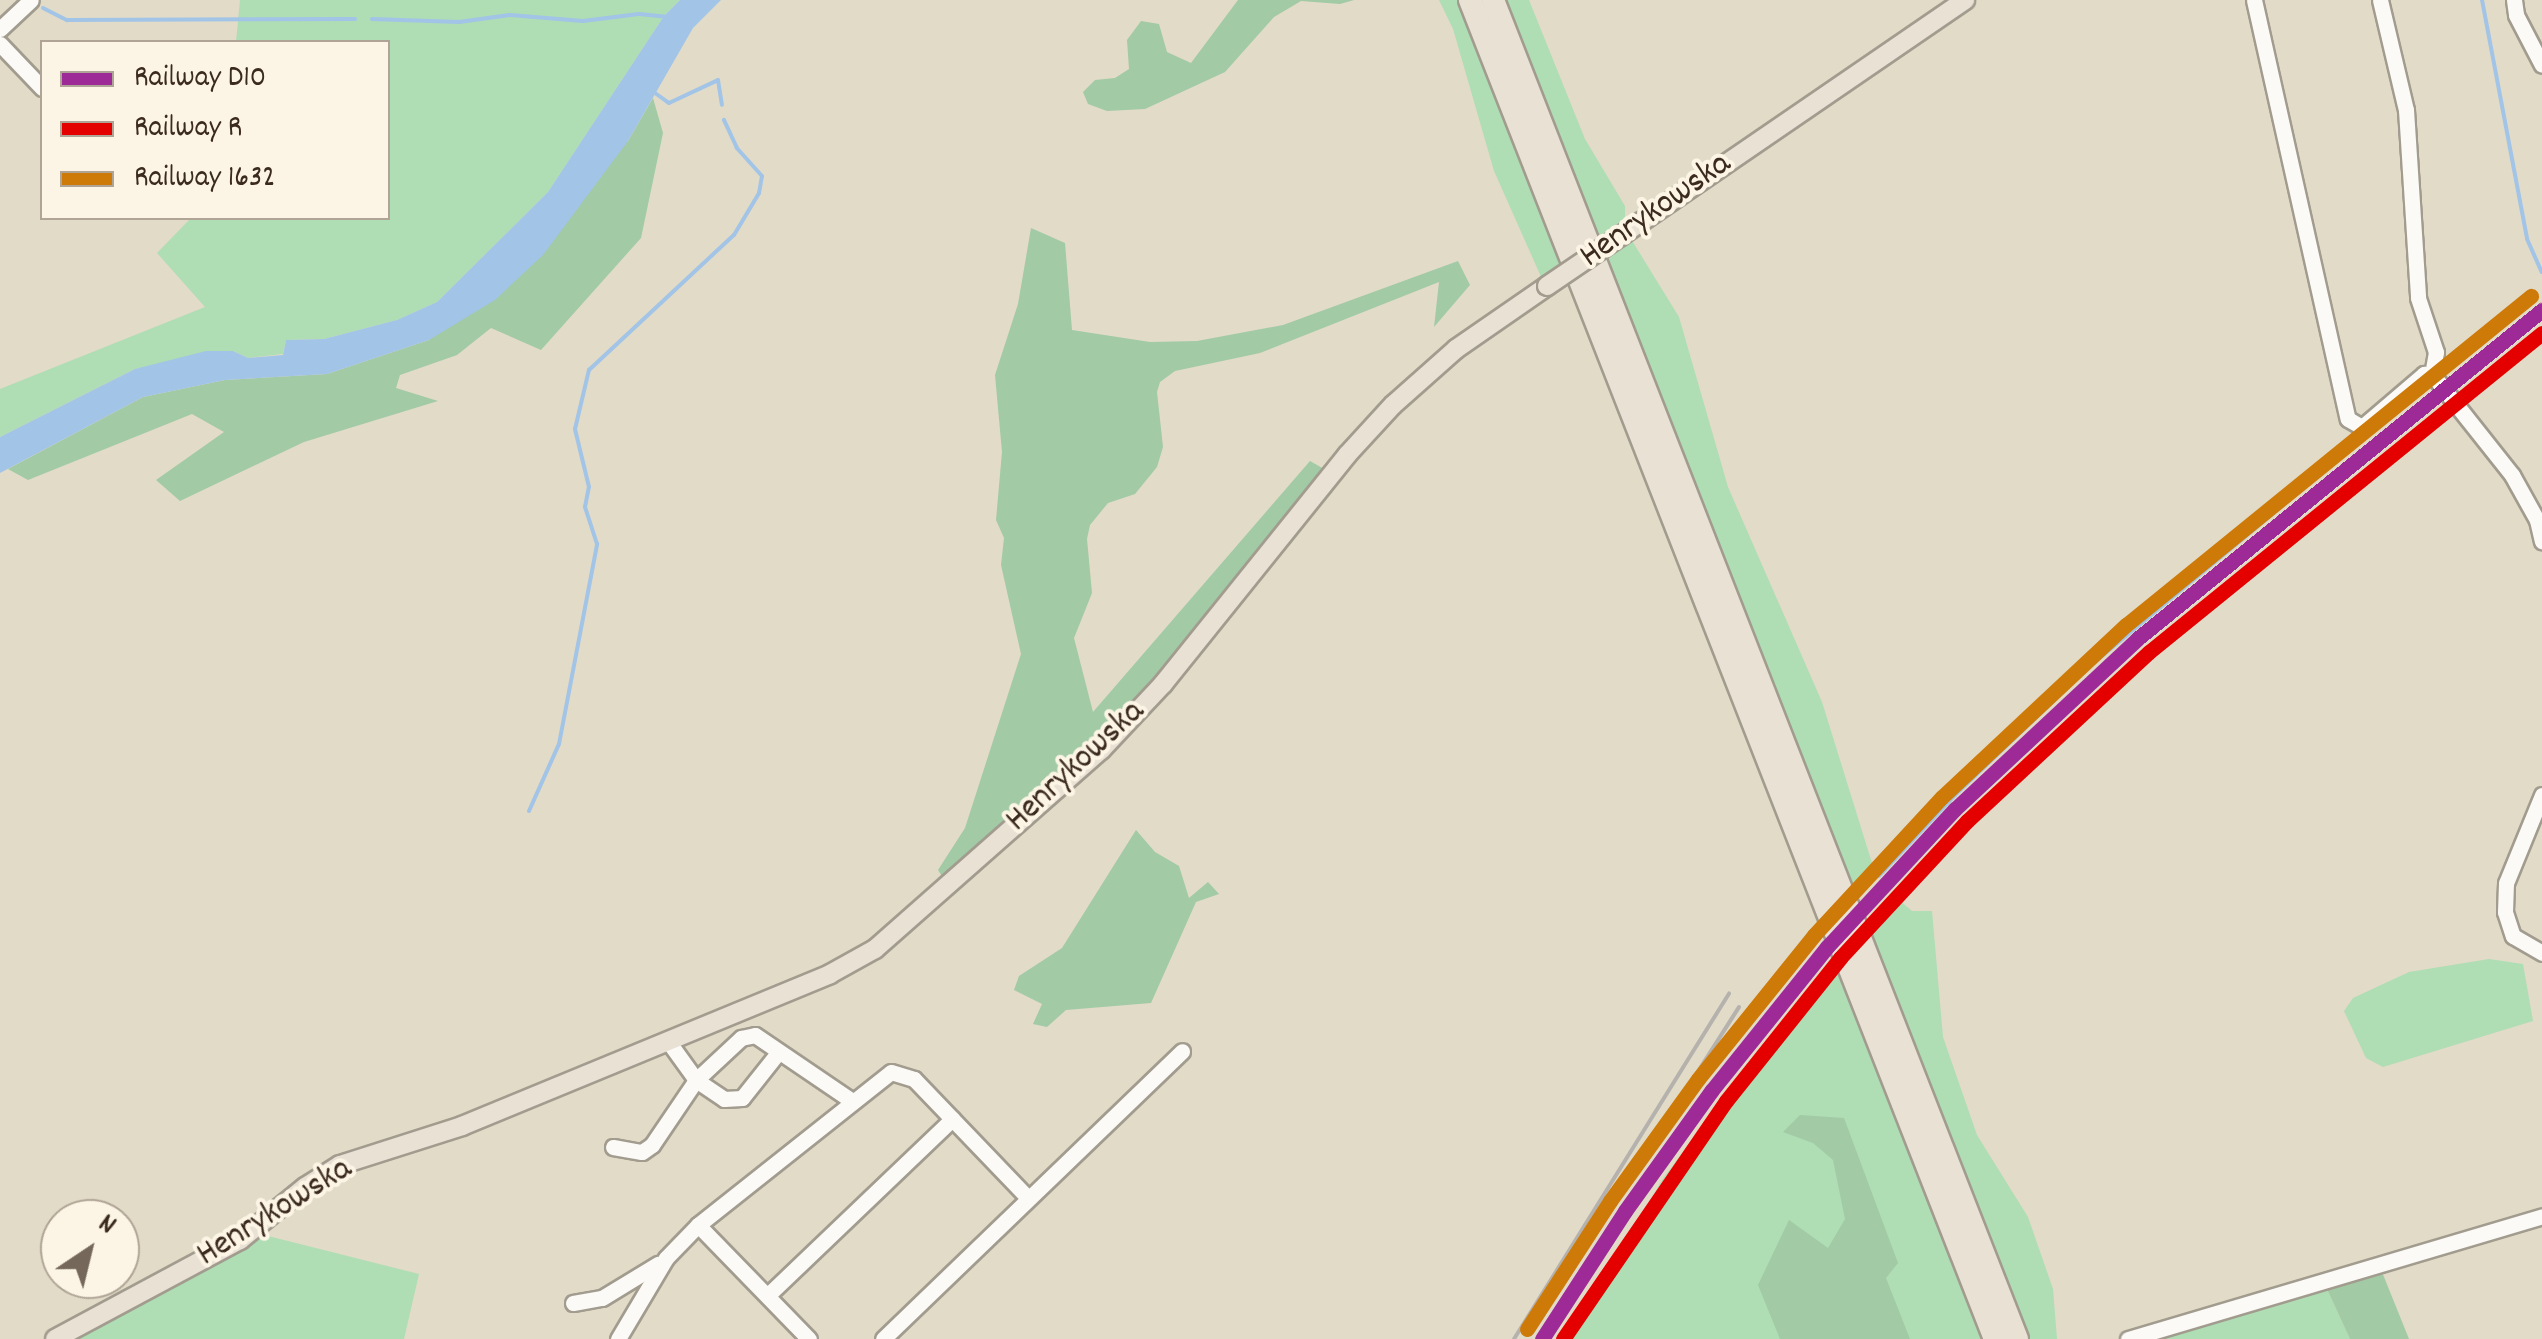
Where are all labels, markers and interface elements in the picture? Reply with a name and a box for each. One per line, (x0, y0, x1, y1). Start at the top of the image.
legend (40, 40, 390, 220)
text: Railway D10 (134, 58, 266, 101)
text: Railway R (134, 108, 242, 151)
street label: Henrykowska (1572, 144, 1740, 278)
text: Railway 1632 (134, 158, 275, 201)
street label: Henrykowska (998, 692, 1154, 842)
street label: Henrykowska (190, 1149, 360, 1277)
north arrow (40, 1199, 140, 1299)
text: N (89, 1206, 123, 1246)

